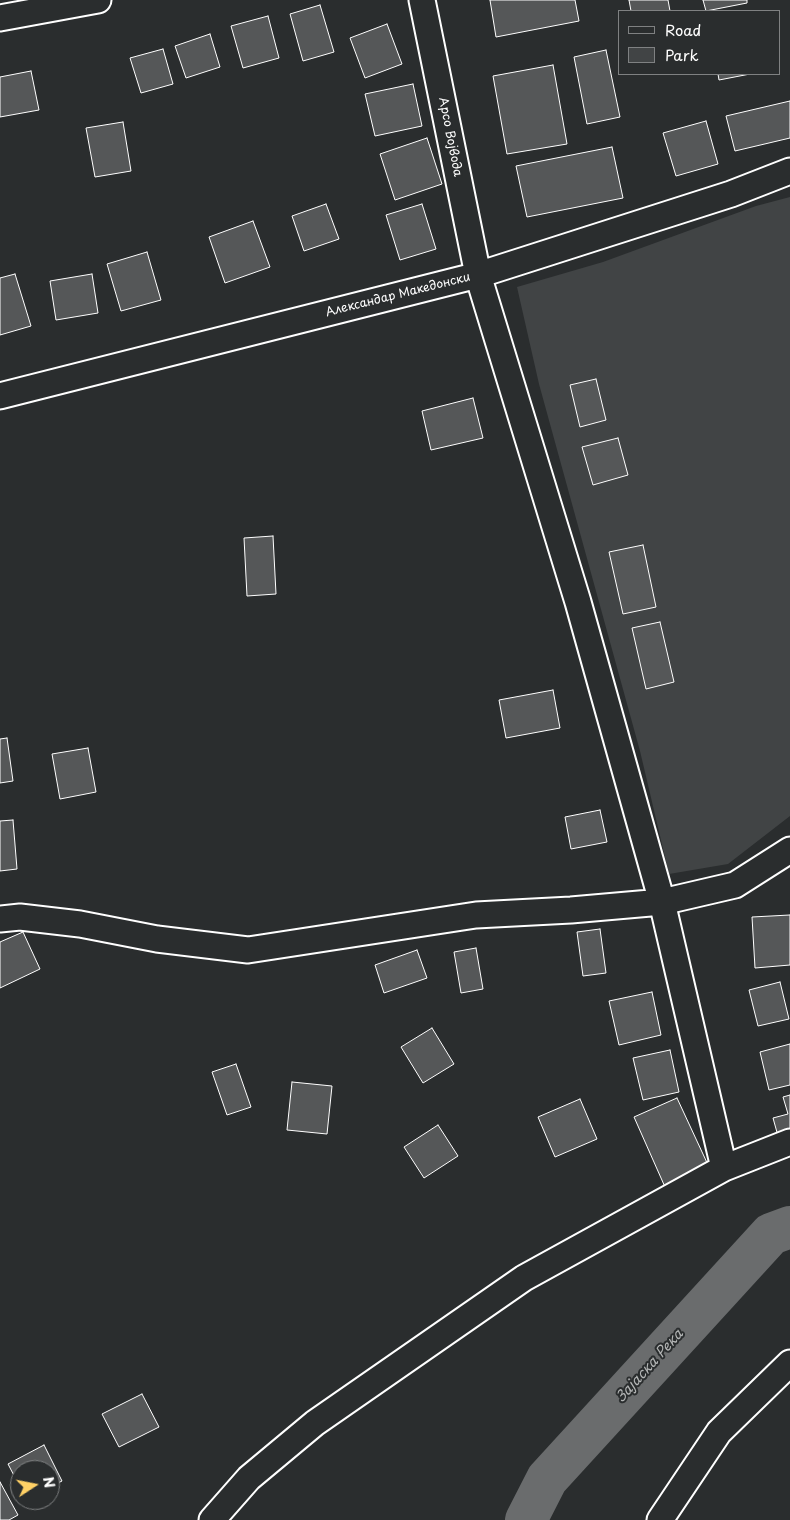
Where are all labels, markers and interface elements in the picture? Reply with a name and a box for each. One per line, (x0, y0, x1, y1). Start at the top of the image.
legend (618, 10, 780, 75)
text: Road (665, 18, 701, 41)
text: Park (665, 43, 699, 66)
street label: Арсо Војвода (435, 96, 465, 178)
street label: Александар Македонски (324, 270, 472, 320)
water label: Зајаска Река (613, 1326, 687, 1406)
north arrow (10, 1460, 60, 1510)
text: N (38, 1475, 61, 1490)

